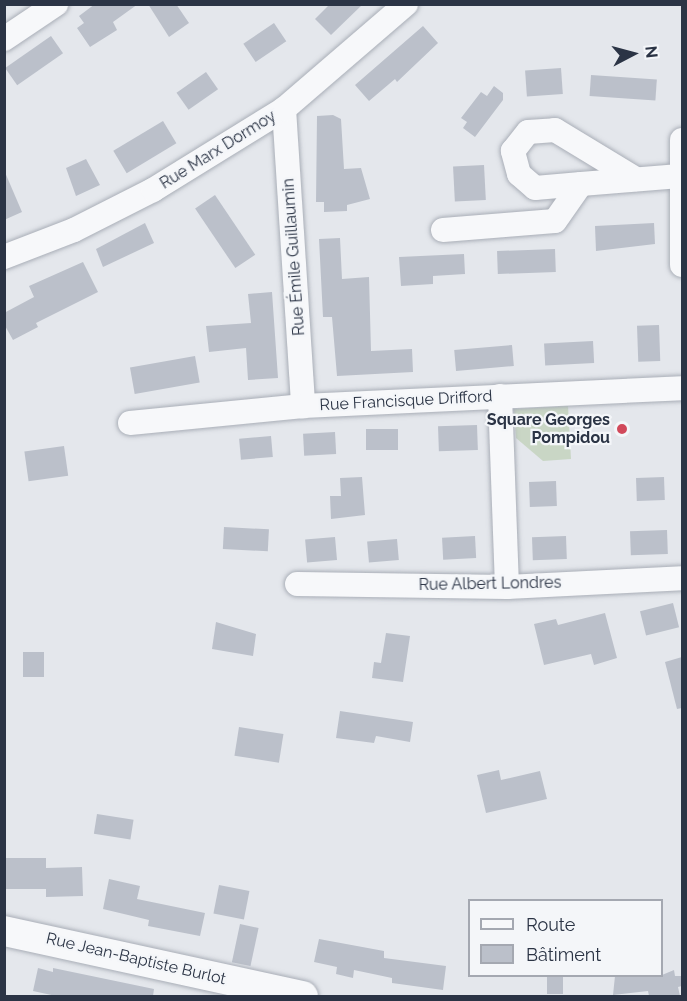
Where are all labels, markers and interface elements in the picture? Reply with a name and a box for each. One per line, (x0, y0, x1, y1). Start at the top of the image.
north arrow (603, 24, 663, 84)
text: N (641, 45, 661, 59)
street label: Rue Marx Dormoy (157, 107, 279, 193)
street label: Rue Émile Guillaumin (279, 178, 309, 336)
street label: Rue Francisque Drifford (319, 387, 493, 415)
place label: Square Georges Pompidou (487, 410, 610, 448)
marker: Square Georges Pompidou (615, 422, 629, 436)
street label: Rue Albert Londres (418, 573, 562, 595)
legend (468, 899, 663, 977)
text: Route (526, 914, 575, 935)
street label: Rue Jean-Baptiste Burlot (44, 929, 228, 989)
text: Bâtiment (526, 944, 601, 965)

